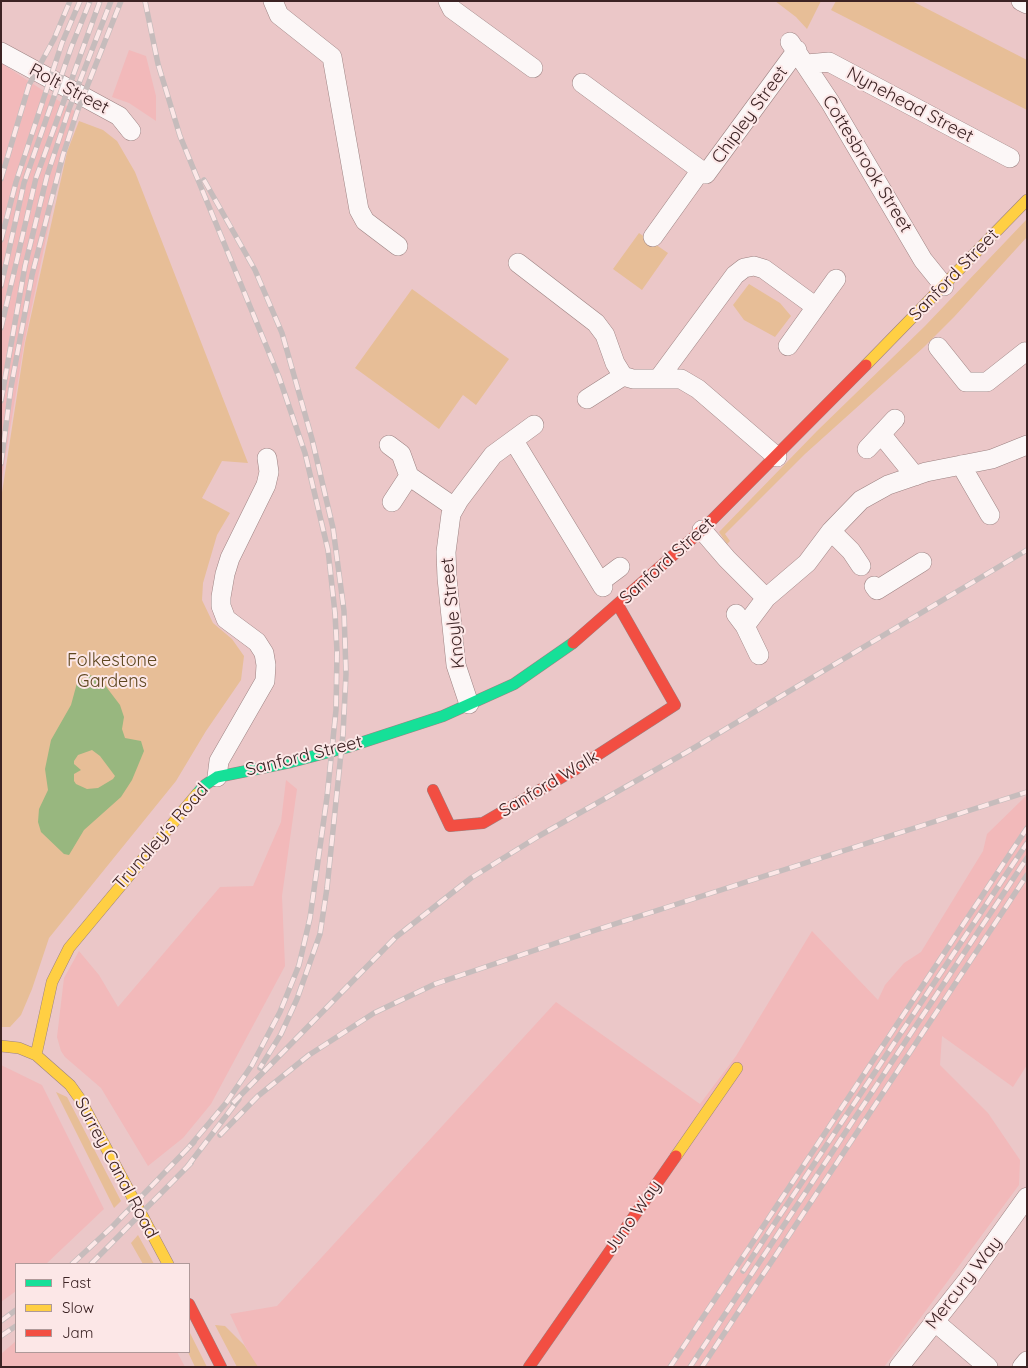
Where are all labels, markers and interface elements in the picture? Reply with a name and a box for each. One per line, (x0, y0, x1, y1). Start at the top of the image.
street label: Rolt Street (25, 59, 113, 119)
street label: Chipley Street (707, 62, 793, 168)
street label: Nynehead Street (843, 63, 977, 147)
street label: Cottesbrook Street (817, 91, 917, 237)
street label: Sanford Street (905, 224, 1003, 326)
street label: Sanford Street (615, 513, 719, 609)
street label: Knoyle Street (436, 556, 470, 670)
park label: Folkestone Gardens (67, 650, 157, 692)
street label: Sanford Street (243, 731, 365, 781)
street label: Sanford Walk (495, 746, 603, 822)
street label: Trundley's Road (109, 779, 213, 895)
street label: Surrey Canal Road (70, 1094, 162, 1242)
street label: Juno Way (600, 1176, 666, 1258)
street label: Mercury Way (921, 1232, 1007, 1334)
legend (15, 1263, 190, 1353)
text: Fast (62, 1273, 91, 1292)
text: Slow (62, 1298, 94, 1317)
text: Jam (62, 1323, 93, 1342)

